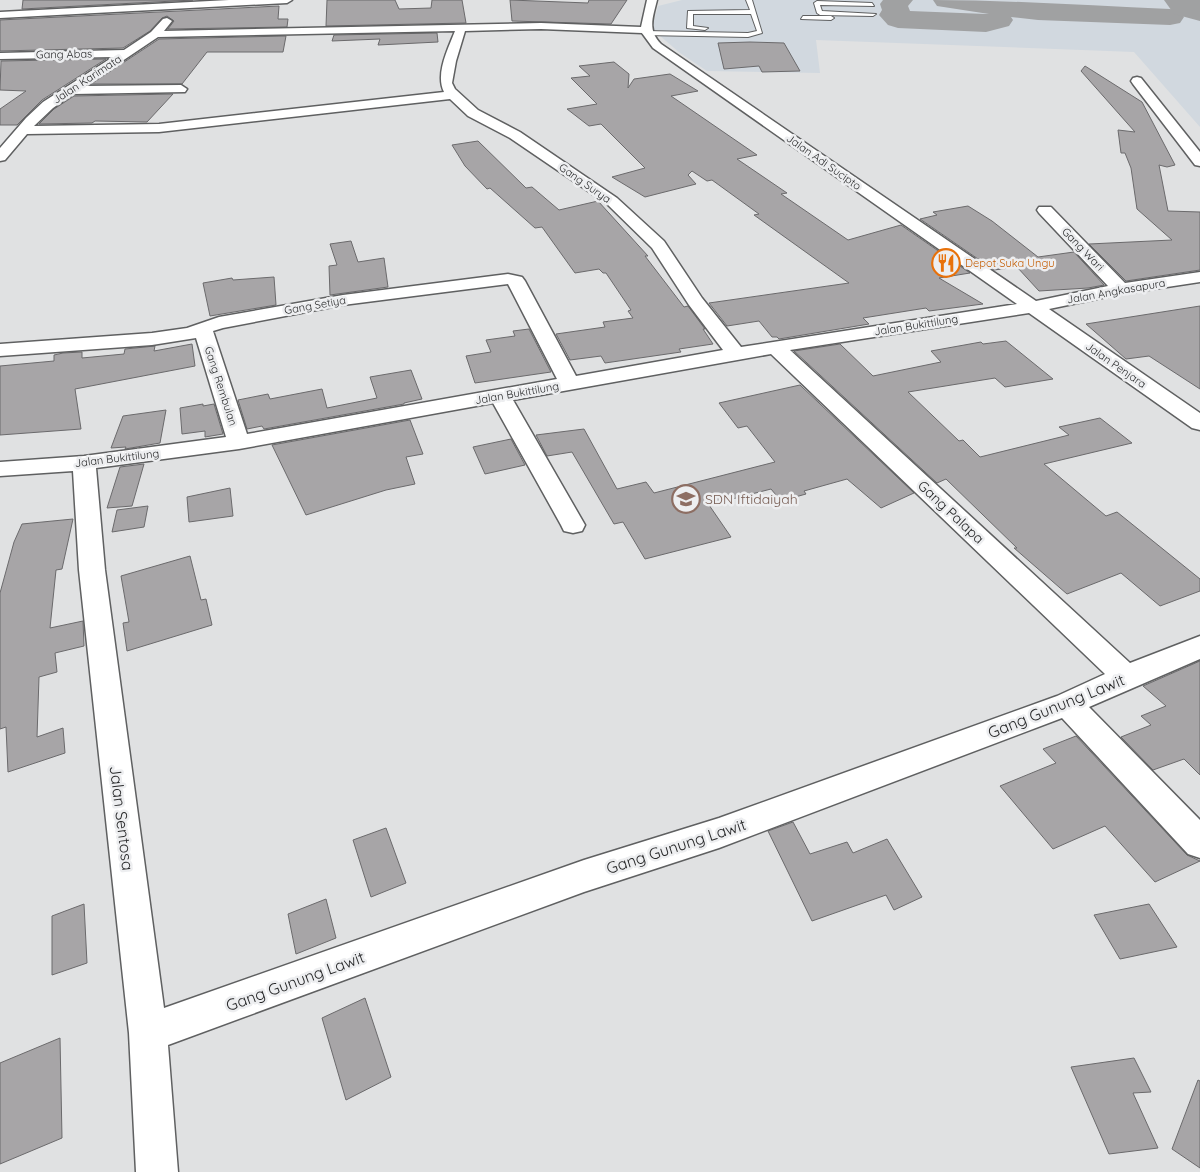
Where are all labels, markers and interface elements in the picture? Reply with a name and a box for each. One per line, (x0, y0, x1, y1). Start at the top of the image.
street label: Gang Abas (36, 47, 92, 61)
street label: Jalan Karimata (50, 52, 124, 106)
street label: Jalan Adi Sucipto (784, 131, 864, 193)
street label: Gang Surya (556, 160, 614, 206)
street label: Gang Wari (1059, 225, 1107, 273)
restaurant icon: Depot Suka Ungu (931, 248, 961, 278)
place label: Depot Suka Ungu (965, 256, 1054, 270)
street label: Jalan Angkasapura (1066, 275, 1166, 307)
street label: Gang Setiya (283, 293, 347, 317)
street label: Jalan Bukittilung (873, 311, 959, 339)
street label: Jalan Penjara (1083, 339, 1149, 391)
street label: Gang Rembulan (202, 344, 240, 428)
street label: Jalan Bukittilung (474, 379, 560, 407)
street label: Jalan Bukittilung (74, 446, 160, 470)
street label: Gang Palapa (914, 477, 988, 547)
school or university icon: SDN Iftidaiyah (671, 484, 701, 514)
place label: SDN Iftidaiyah (705, 490, 798, 508)
street label: Gang Gunung Lawit (985, 669, 1127, 743)
street label: Jalan Sentosa (106, 764, 138, 872)
street label: Gang Gunung Lawit (604, 814, 748, 878)
street label: Gang Gunung Lawit (223, 947, 367, 1015)

